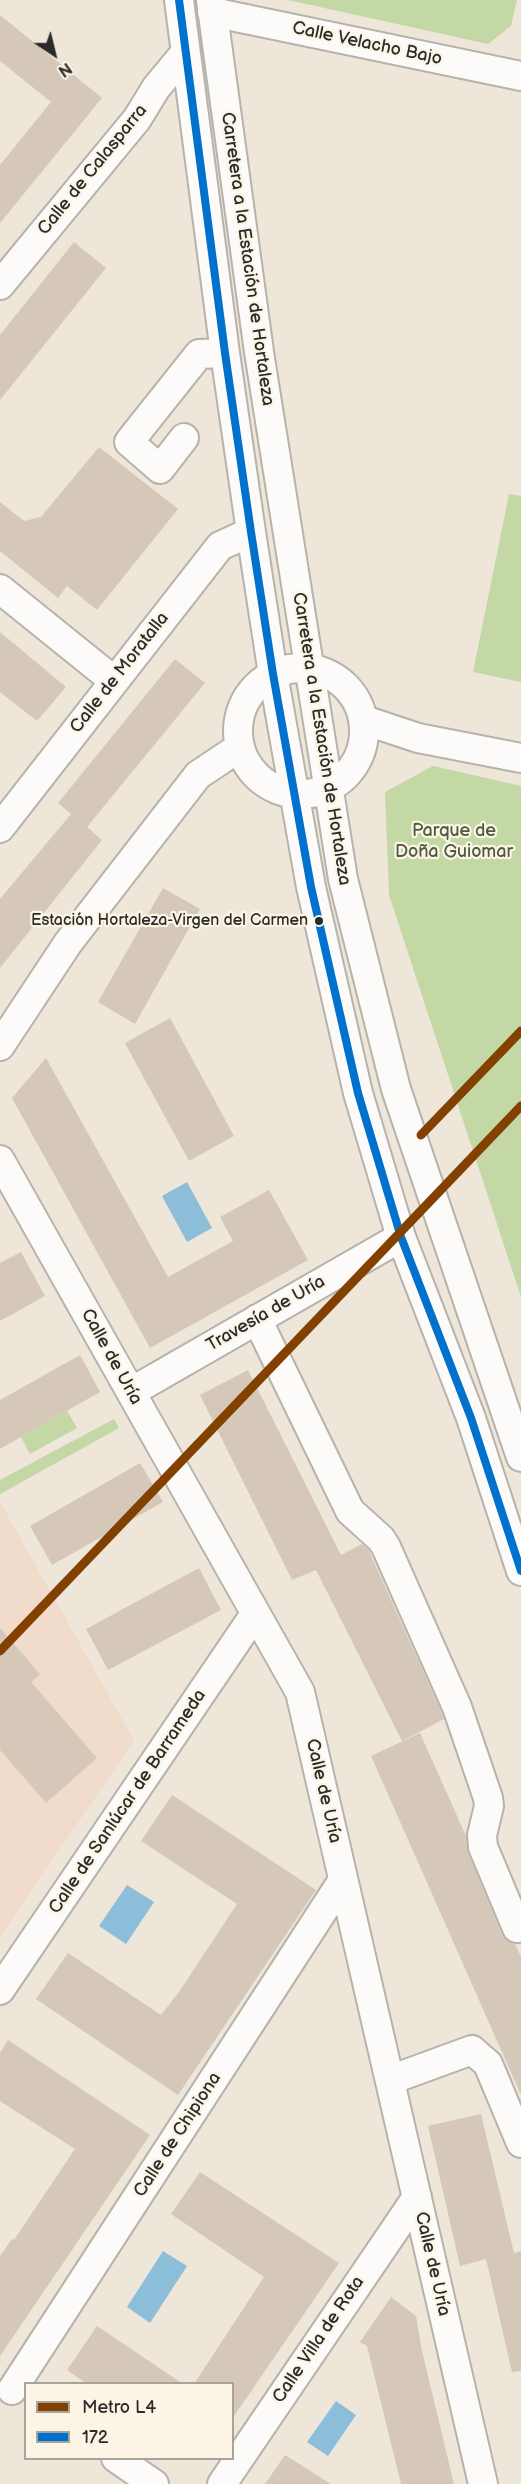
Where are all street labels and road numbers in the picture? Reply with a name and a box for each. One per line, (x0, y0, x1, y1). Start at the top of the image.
street label: Calle Velacho Bajo (290, 18, 444, 70)
street label: Calle de Calasparra (34, 100, 152, 240)
street label: Carretera a la Estación de Hortaleza (216, 111, 278, 407)
street label: Carretera a la Estación de Hortaleza (287, 591, 355, 887)
street label: Calle de Moratalla (66, 608, 174, 738)
street label: Travesía de Uría (203, 1271, 329, 1357)
street label: Calle de Uría (76, 1305, 146, 1409)
street label: Calle de Sanlúcar de Barrameda (45, 1686, 211, 1918)
street label: Calle de Uría (301, 1737, 345, 1845)
street label: Calle de Chipiona (130, 2069, 226, 2201)
street label: Calle de Uría (410, 2210, 454, 2318)
street label: Calle Villa de Rota (269, 2272, 369, 2408)

